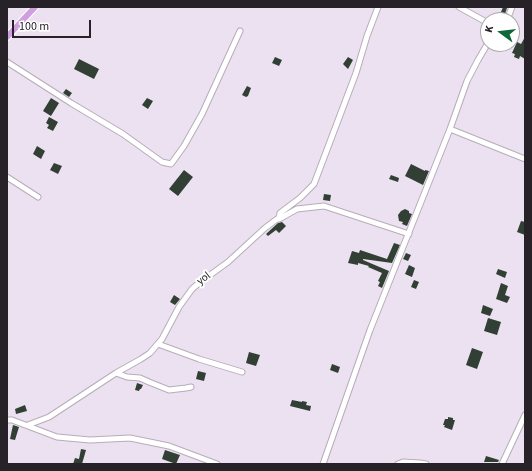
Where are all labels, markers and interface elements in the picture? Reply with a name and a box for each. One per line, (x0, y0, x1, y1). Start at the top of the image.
scale bar (14, 12, 93, 38)
north arrow (480, 12, 520, 52)
text: 100 m (19, 18, 49, 35)
text: K (481, 24, 497, 34)
street label: yol (194, 270, 214, 288)

